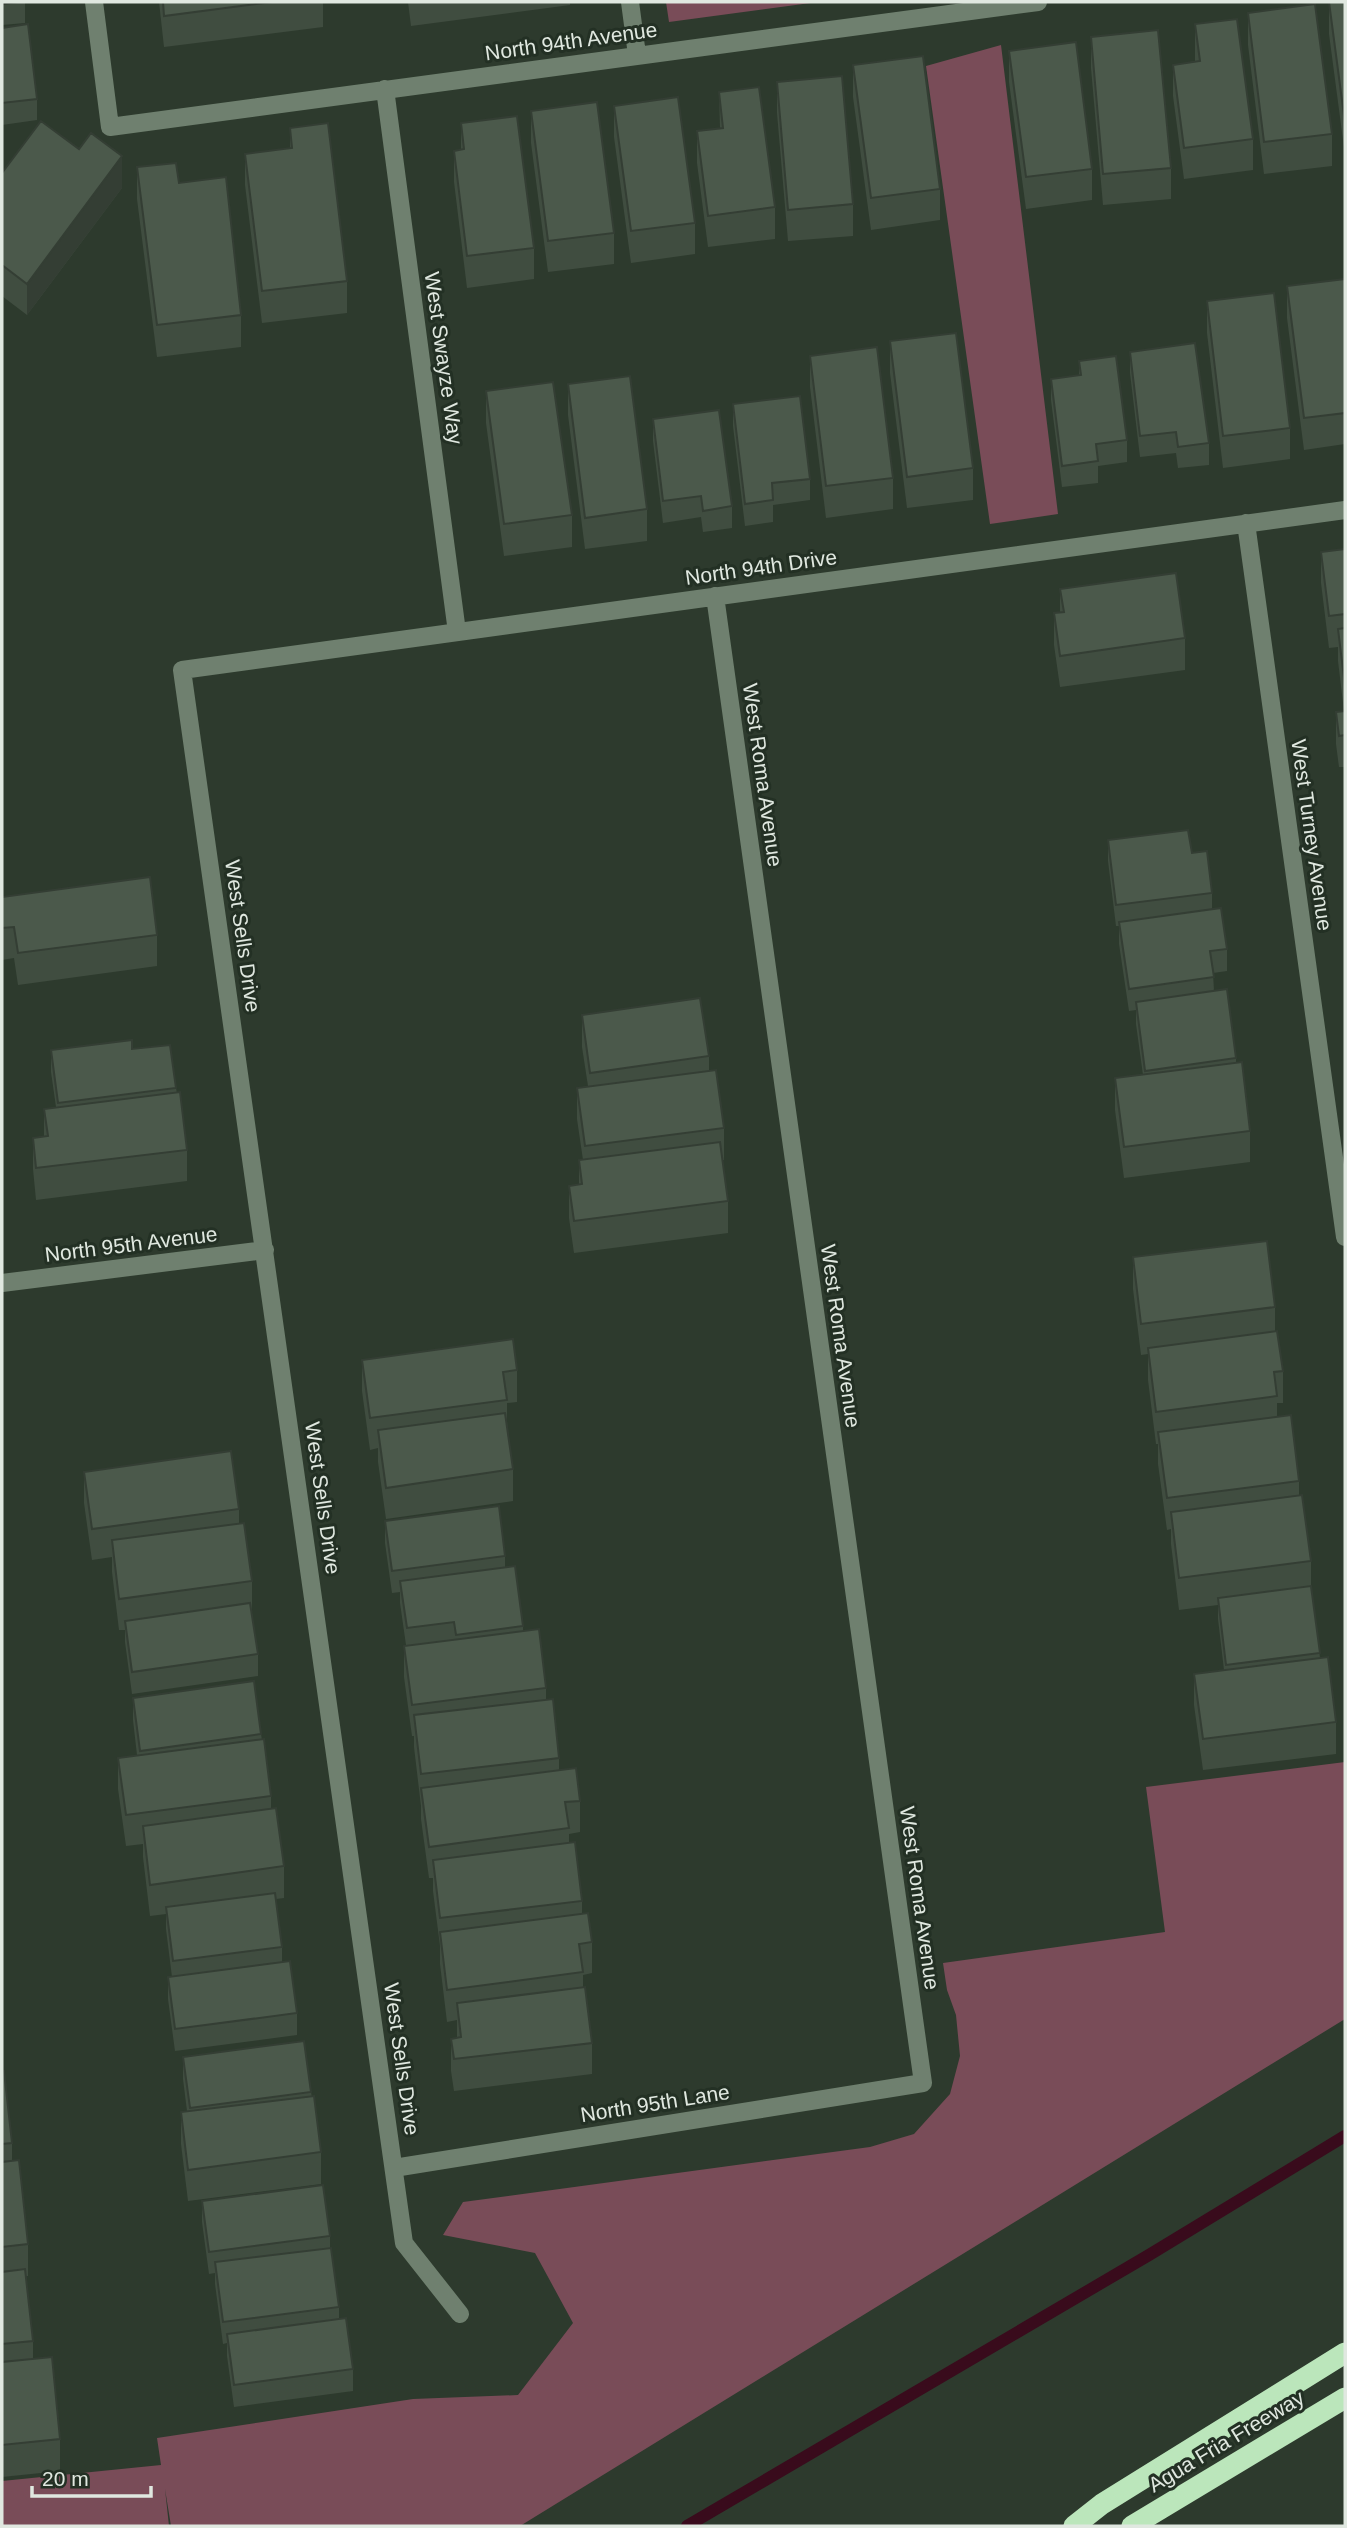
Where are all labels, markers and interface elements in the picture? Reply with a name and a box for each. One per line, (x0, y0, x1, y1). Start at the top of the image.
street label: North 94th Avenue (483, 18, 659, 64)
street label: West Swayze Way (421, 270, 468, 446)
street label: North 94th Drive (684, 545, 838, 589)
street label: West Roma Avenue (739, 682, 787, 868)
street label: West Turney Avenue (1287, 738, 1337, 932)
street label: West Sells Drive (221, 858, 265, 1014)
street label: North 95th Avenue (43, 1222, 219, 1266)
street label: West Roma Avenue (817, 1243, 865, 1429)
street label: West Sells Drive (301, 1420, 345, 1576)
street label: West Roma Avenue (896, 1805, 944, 1991)
street label: West Sells Drive (380, 1981, 424, 2137)
street label: North 95th Lane (579, 2080, 731, 2126)
street label: Agua Fria Freeway (1144, 2385, 1308, 2497)
scale bar (32, 2454, 150, 2498)
text: 20 m (42, 2467, 89, 2490)

